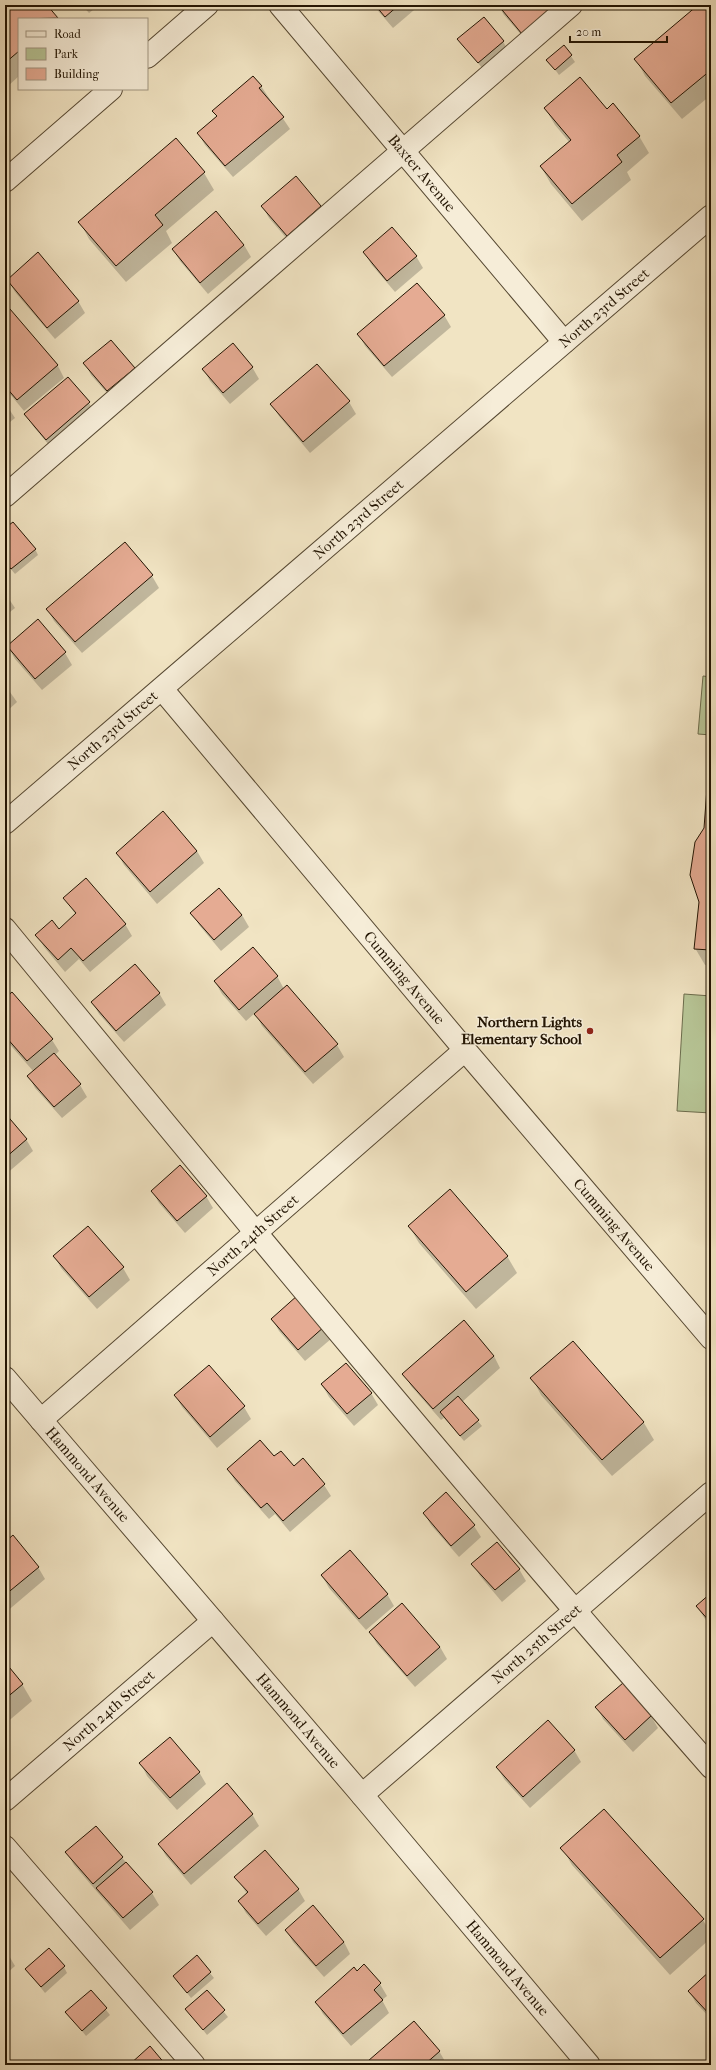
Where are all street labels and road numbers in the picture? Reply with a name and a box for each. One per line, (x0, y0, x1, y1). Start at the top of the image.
street label: Baxter Avenue (384, 131, 460, 216)
street label: North 23rd Street (555, 264, 653, 352)
street label: North 23rd Street (310, 475, 408, 563)
street label: North 23rd Street (64, 686, 162, 774)
street label: Cumming Avenue (360, 927, 449, 1029)
street label: Cumming Avenue (570, 1175, 659, 1275)
street label: North 24th Street (203, 1190, 303, 1280)
street label: Hammond Avenue (42, 1423, 134, 1526)
street label: North 25th Street (488, 1600, 586, 1688)
street label: North 24th Street (59, 1666, 159, 1755)
street label: Hammond Avenue (253, 1669, 344, 1772)
street label: Hammond Avenue (462, 1916, 553, 2020)

